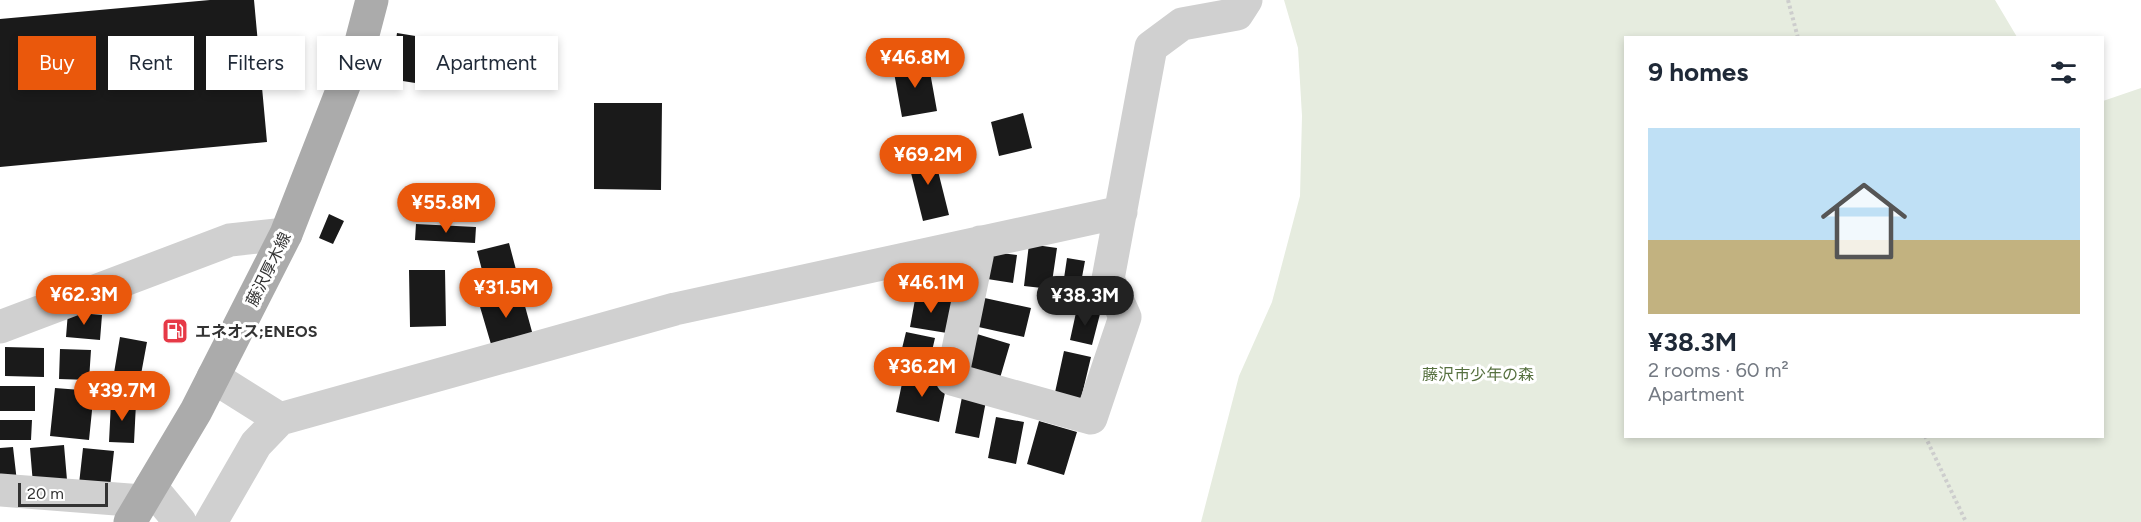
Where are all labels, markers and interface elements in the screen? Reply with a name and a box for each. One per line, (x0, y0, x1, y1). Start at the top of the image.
chip: Buy (18, 36, 96, 90)
chip: Rent (108, 36, 194, 90)
chip: Filters (206, 36, 305, 90)
chip: New (317, 36, 403, 90)
chip: Apartment (415, 36, 558, 90)
pin: ¥46.8M (866, 38, 964, 89)
text: ¥46.8M (880, 45, 950, 69)
text: 9 homes (1648, 56, 1748, 88)
icon: filters (2047, 56, 2080, 89)
pin: ¥69.2M (879, 135, 977, 186)
text: ¥69.2M (894, 142, 962, 166)
icon: home (1810, 167, 1918, 275)
pin: ¥55.8M (397, 183, 495, 234)
text: ¥55.8M (411, 190, 481, 214)
street label: 藤沢厚木線 (242, 229, 295, 309)
pin: ¥46.1M (882, 263, 980, 314)
pin: ¥31.5M (457, 268, 555, 319)
text: ¥46.1M (898, 270, 964, 294)
pin: ¥62.3M (35, 275, 133, 326)
text: ¥31.5M (473, 275, 539, 299)
pin: ¥38.3M (1036, 276, 1134, 327)
text: ¥62.3M (50, 282, 118, 306)
text: ¥38.3M (1051, 283, 1119, 307)
fuel station icon: エネオス;ENEOS (160, 316, 190, 346)
place label: エネオス;ENEOS (195, 322, 318, 341)
text: ¥38.3M (1648, 326, 1737, 358)
pin: ¥36.2M (873, 347, 971, 398)
text: ¥36.2M (888, 354, 956, 378)
text: 2 rooms · 60 m² (1648, 358, 1789, 382)
park label: 藤沢市少年の森 (1422, 365, 1534, 384)
pin: ¥39.7M (73, 371, 171, 422)
text: ¥39.7M (88, 378, 156, 402)
text: Apartment (1648, 382, 1745, 406)
scale bar (18, 480, 108, 508)
text: 20 m (27, 484, 64, 503)

